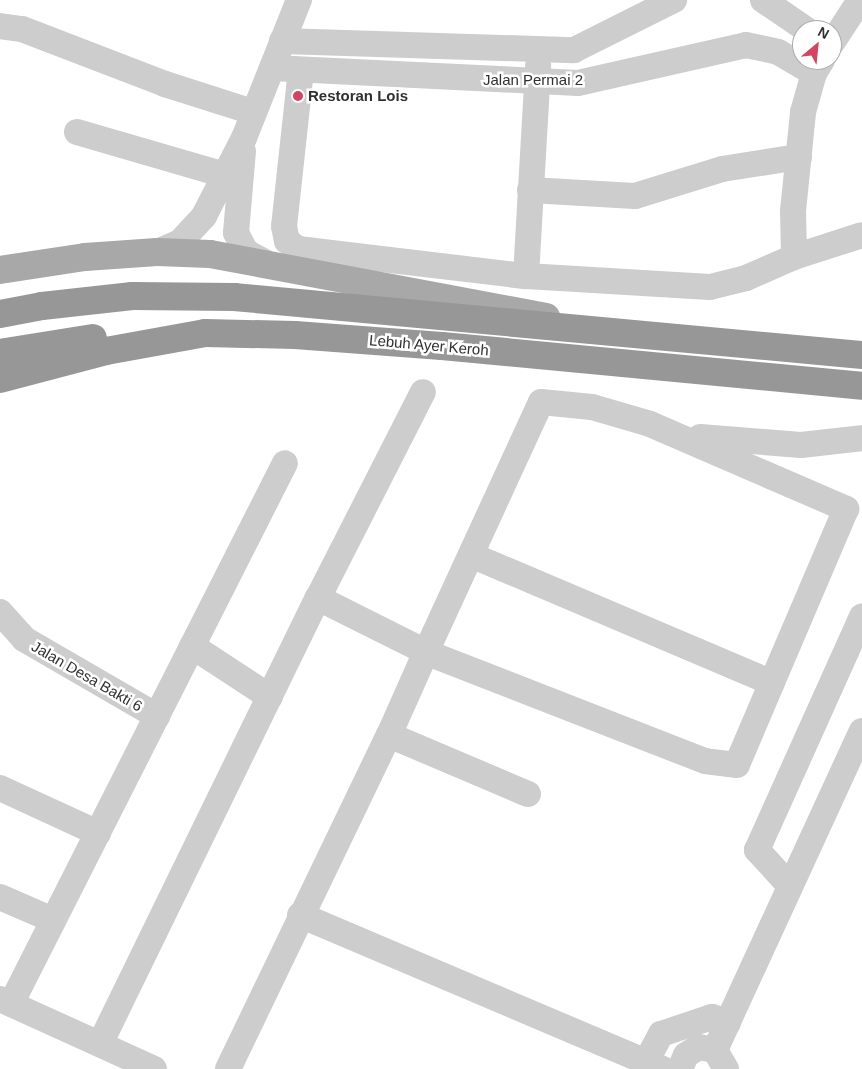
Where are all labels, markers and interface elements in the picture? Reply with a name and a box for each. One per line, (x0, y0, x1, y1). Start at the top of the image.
north arrow (792, 20, 842, 70)
text: N (815, 23, 832, 42)
street label: Jalan Permai 2 (483, 71, 583, 89)
place label: Restoran Lois (308, 87, 408, 105)
marker: Restoran Lois (292, 90, 304, 102)
street label: Lebuh Ayer Keroh (368, 331, 490, 359)
street label: Jalan Desa Bakti 6 (28, 637, 146, 715)

